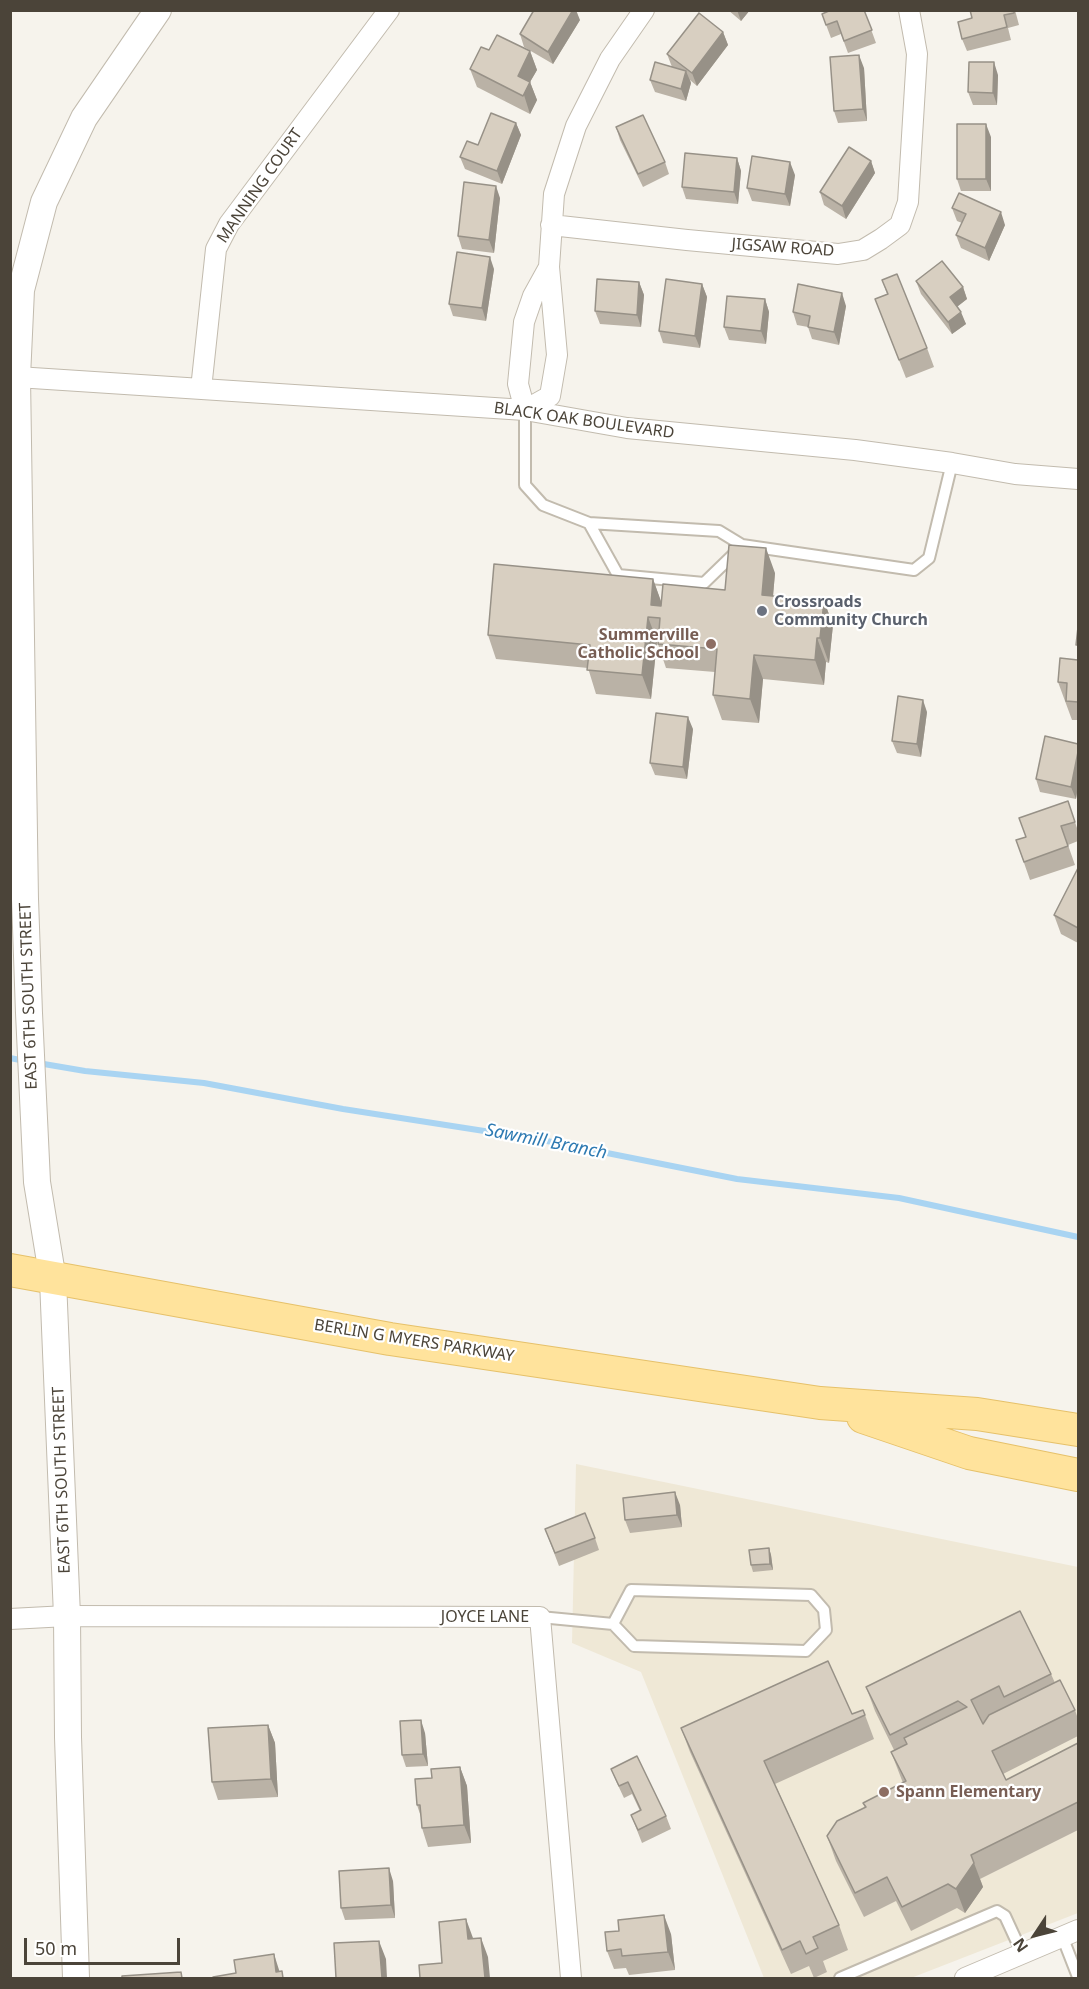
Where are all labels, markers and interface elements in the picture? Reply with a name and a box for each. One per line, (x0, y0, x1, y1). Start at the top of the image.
street label: MANNING COURT (213, 125, 307, 247)
street label: JIGSAW ROAD (731, 235, 835, 261)
street label: BLACK OAK BOULEVARD (493, 399, 675, 443)
place label: Crossroads Community Church (774, 592, 928, 630)
marker: Crossroads Community Church (755, 604, 769, 618)
place label: Summerville Catholic School (578, 625, 699, 663)
marker: Summerville Catholic School (704, 637, 718, 651)
street label: EAST 6TH SOUTH STREET (16, 902, 42, 1090)
water label: Sawmill Branch (483, 1120, 609, 1164)
street label: BERLIN G MYERS PARKWAY (313, 1316, 515, 1366)
street label: EAST 6TH SOUTH STREET (49, 1386, 75, 1574)
street label: JOYCE LANE (441, 1607, 529, 1627)
place label: Spann Elementary (896, 1782, 1041, 1802)
marker: Spann Elementary (877, 1785, 891, 1799)
north arrow (1005, 1905, 1065, 1965)
scale bar (27, 1926, 183, 1964)
text: N (1008, 1934, 1033, 1957)
text: 50 m (35, 1936, 77, 1960)

